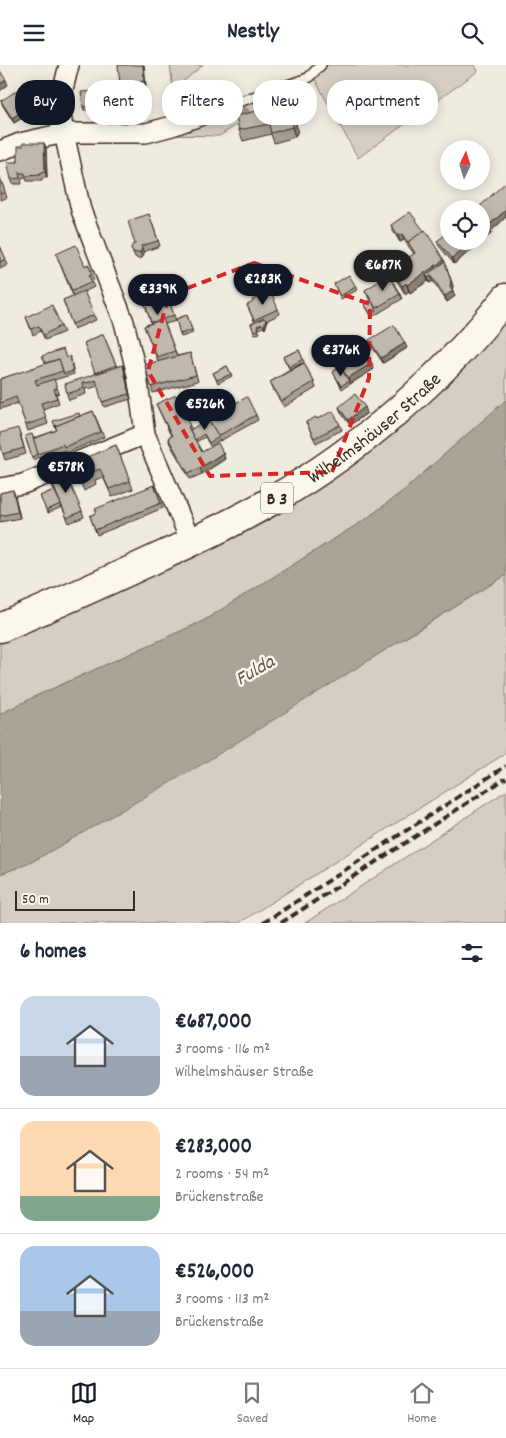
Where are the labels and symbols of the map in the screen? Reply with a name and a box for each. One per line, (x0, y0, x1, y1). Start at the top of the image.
north arrow (440, 140, 490, 190)
pin: €687K (348, 249, 418, 292)
pin: €283K (228, 263, 298, 306)
pin: €339K (123, 273, 193, 316)
pin: €376K (306, 335, 376, 377)
street label: Wilhelmshäuser Straße (303, 368, 449, 492)
pin: €526K (170, 389, 240, 431)
pin: €578K (31, 451, 101, 494)
road number: B 3 (261, 483, 293, 513)
water label: Fulda (231, 648, 282, 694)
scale bar (15, 888, 135, 911)

